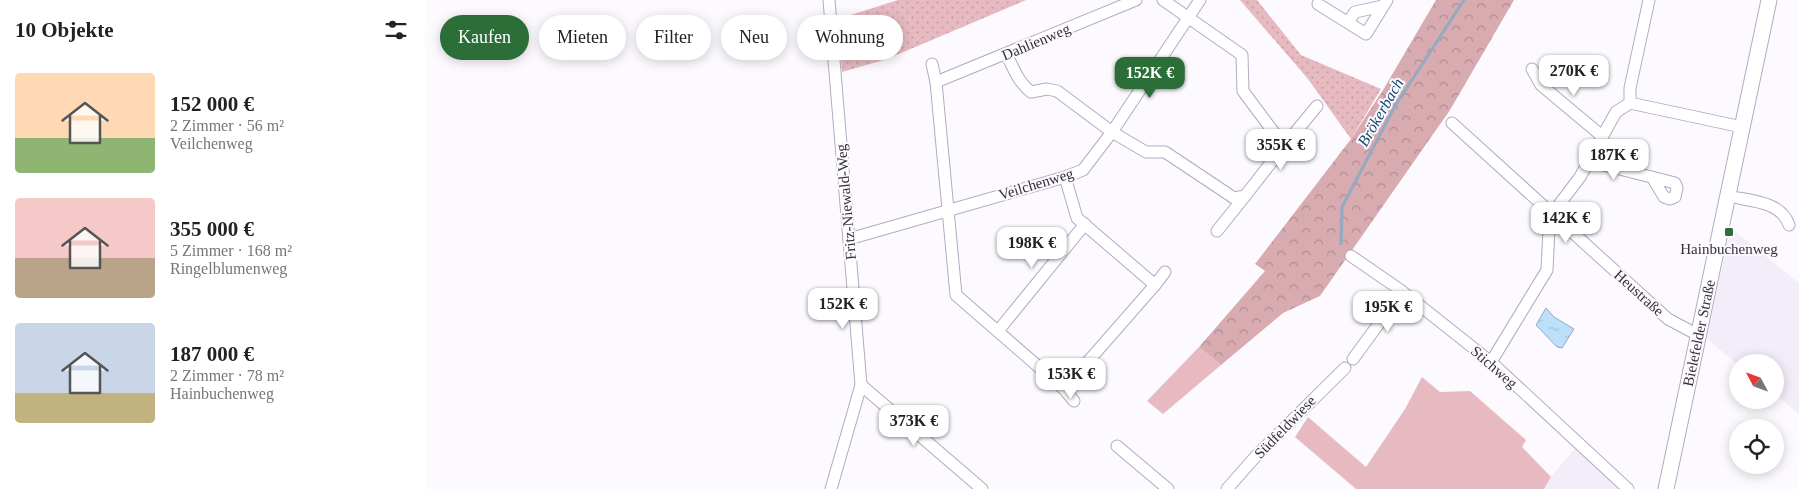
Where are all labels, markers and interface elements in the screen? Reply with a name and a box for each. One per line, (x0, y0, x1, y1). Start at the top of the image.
chip: Kaufen (440, 15, 529, 60)
chip: Mieten (539, 15, 626, 60)
chip: Filter (636, 15, 711, 60)
chip: Neu (721, 15, 787, 60)
chip: Wohnung (797, 15, 903, 60)
icon: filters (382, 16, 410, 44)
text: 10 Objekte (15, 18, 114, 42)
street label: Dahlienweg (1000, 20, 1073, 64)
pin: 270K € (1533, 54, 1615, 97)
pin: 152K € (1109, 56, 1191, 99)
text: 270K € (1550, 62, 1598, 79)
text: 152K € (1126, 64, 1174, 81)
water label: Brökerbach (1354, 75, 1407, 149)
text: 152 000 € (170, 92, 254, 116)
icon: home (55, 93, 115, 153)
text: 2 Zimmer · 56 m² (170, 117, 284, 134)
pin: 355K € (1240, 128, 1322, 171)
text: Veilchenweg (170, 135, 253, 152)
text: 355K € (1257, 136, 1305, 153)
pin: 187K € (1573, 138, 1655, 181)
street label: Fritz-Niewald-Weg (833, 143, 859, 261)
text: 187K € (1590, 146, 1638, 163)
street label: Veilchenweg (997, 165, 1076, 203)
pin: 142K € (1525, 202, 1607, 244)
text: 142K € (1542, 209, 1590, 226)
text: 355 000 € (170, 217, 254, 241)
icon: home (55, 218, 115, 278)
pin: 198K € (991, 226, 1073, 269)
marker: Hainbuchenweg (1723, 226, 1735, 238)
text: 198K € (1008, 234, 1056, 251)
place label: Hainbuchenweg (1680, 241, 1778, 257)
text: 5 Zimmer · 168 m² (170, 242, 292, 259)
text: Ringelblumenweg (170, 260, 287, 277)
street label: Heustraße (1611, 267, 1667, 320)
street label: Bielefelder Straße (1680, 278, 1718, 388)
pin: 152K € (802, 288, 884, 330)
pin: 195K € (1347, 290, 1429, 333)
text: 152K € (819, 295, 867, 312)
text: 195K € (1364, 298, 1412, 315)
text: 187 000 € (170, 342, 254, 366)
icon: home (55, 343, 115, 403)
street label: Stichweg (1468, 343, 1521, 392)
north arrow (1729, 354, 1784, 409)
map controls (1729, 354, 1784, 474)
pin: 153K € (1030, 358, 1112, 400)
text: 153K € (1047, 365, 1095, 382)
text: 2 Zimmer · 78 m² (170, 367, 284, 384)
text: Hainbuchenweg (170, 385, 274, 402)
street label: Südfeldwiese (1251, 392, 1319, 462)
pin: 373K € (873, 404, 955, 447)
text: 373K € (890, 412, 938, 429)
button: locate (1729, 419, 1784, 474)

